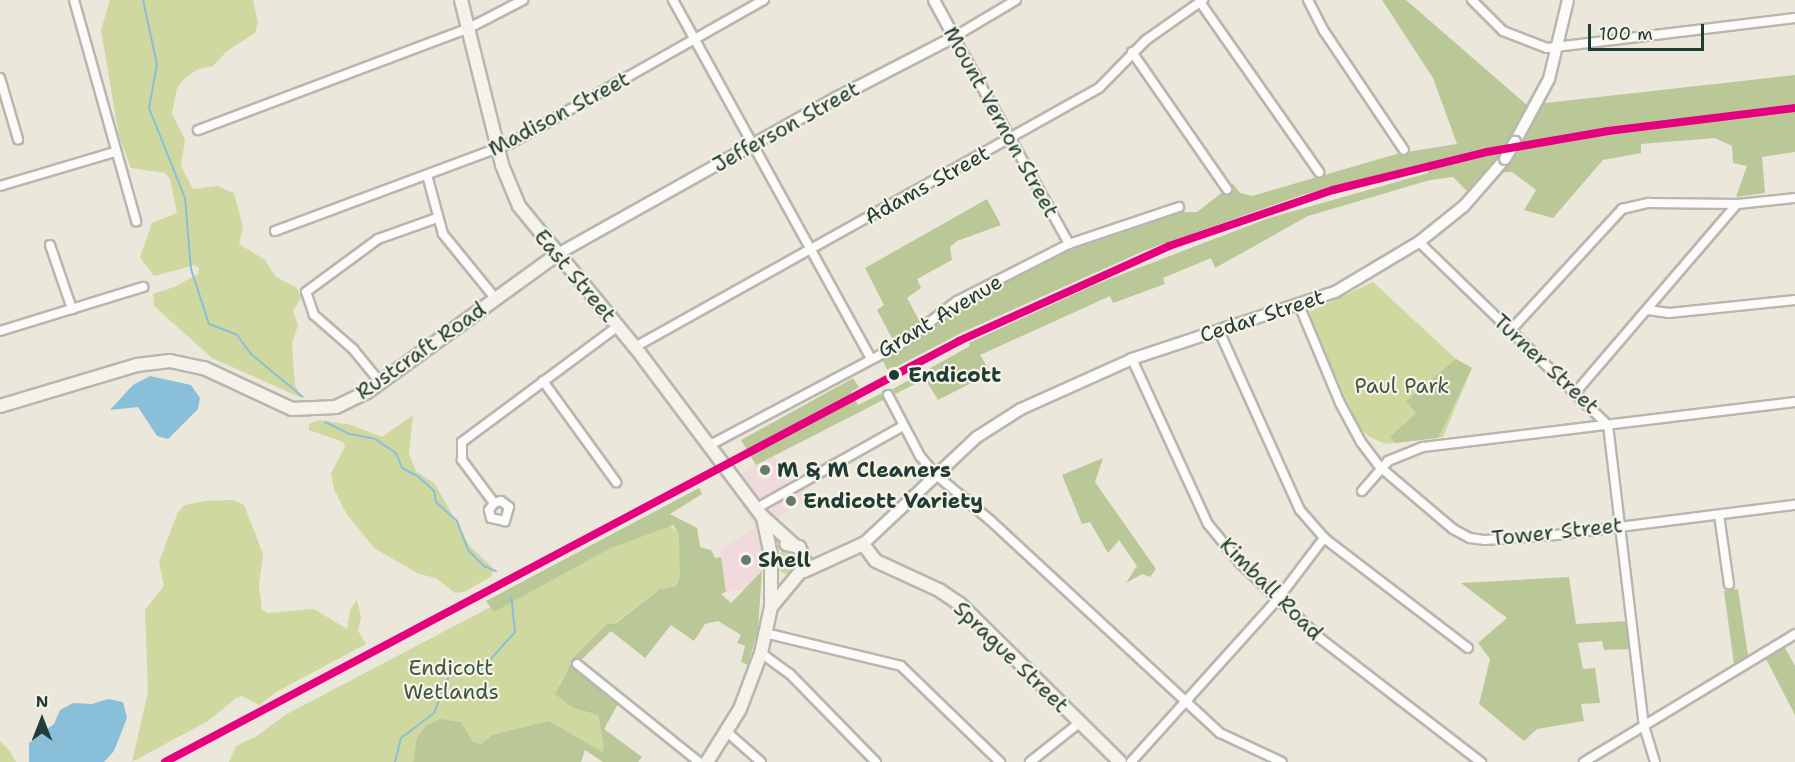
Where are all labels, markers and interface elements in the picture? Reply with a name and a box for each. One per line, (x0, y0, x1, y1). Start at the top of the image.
scale bar (1591, 12, 1706, 50)
street label: Mount Vernon Street (938, 22, 1064, 222)
text: 100 m (1599, 22, 1653, 46)
street label: Madison Street (484, 66, 634, 162)
street label: Jefferson Street (708, 76, 864, 178)
street label: Adams Street (860, 140, 994, 230)
street label: East Street (529, 224, 621, 328)
street label: Grant Avenue (873, 269, 1007, 363)
street label: Cedar Street (1197, 284, 1327, 348)
street label: Rustcraft Road (351, 297, 491, 405)
street label: Turner Street (1488, 309, 1604, 419)
place label: Endicott (908, 362, 1001, 388)
marker: Endicott (885, 366, 903, 384)
park label: Paul Park (1355, 373, 1449, 399)
place label: M & M Cleaners (777, 457, 951, 483)
marker: M & M Cleaners (758, 463, 772, 477)
place label: Endicott Variety (803, 488, 983, 514)
marker: Endicott Variety (784, 494, 798, 508)
street label: Tower Street (1490, 513, 1624, 551)
street label: Kimball Road (1214, 532, 1328, 646)
place label: Shell (758, 547, 811, 573)
marker: Shell (739, 553, 753, 567)
street label: Sprague Street (948, 596, 1074, 718)
park label: Endicott Wetlands (403, 655, 499, 705)
north arrow (12, 690, 72, 750)
text: N (36, 691, 48, 712)

